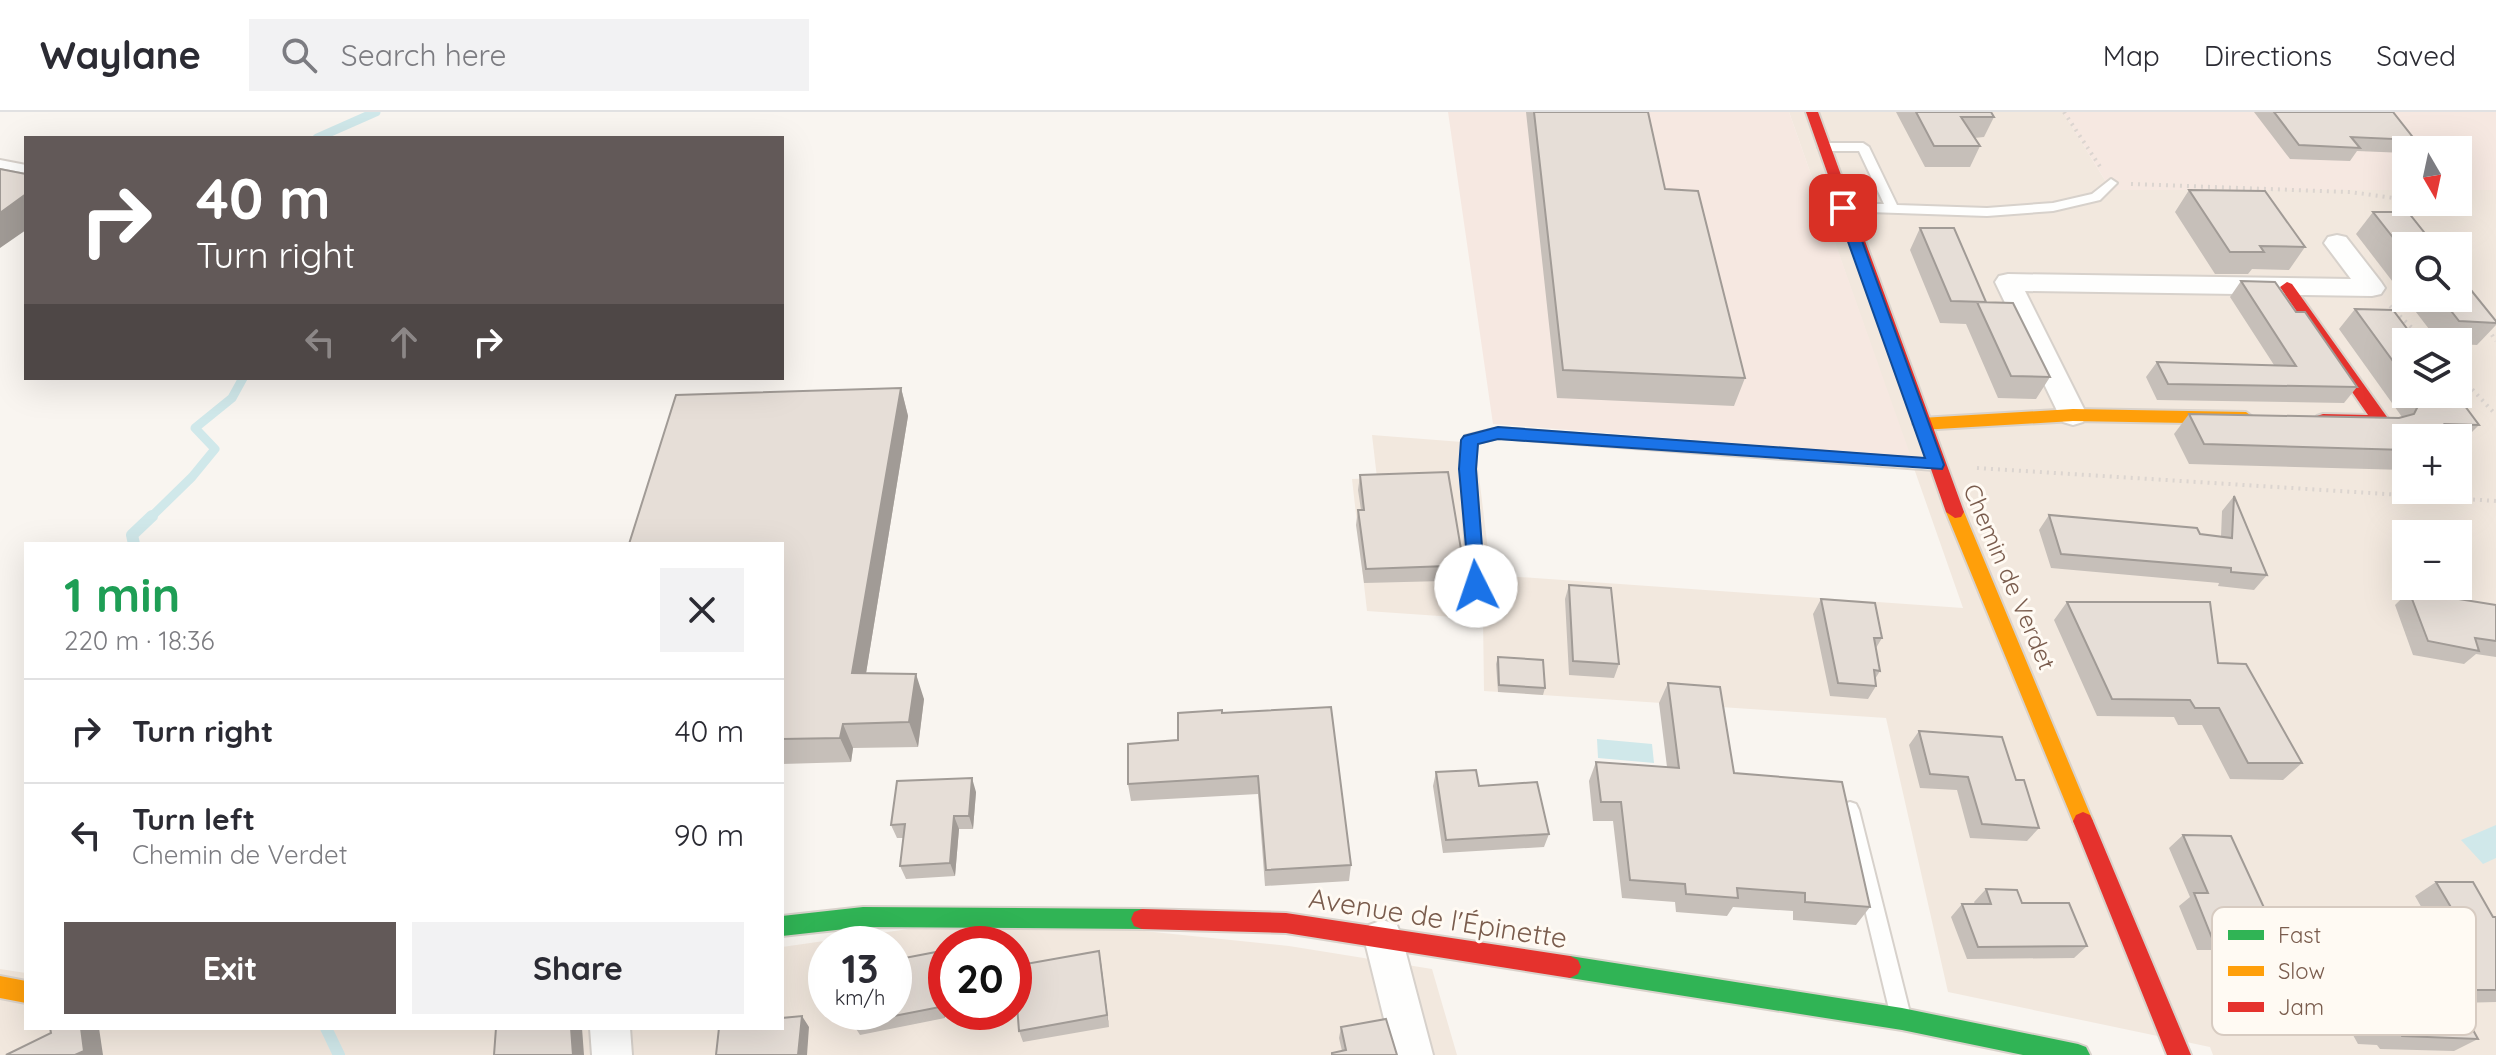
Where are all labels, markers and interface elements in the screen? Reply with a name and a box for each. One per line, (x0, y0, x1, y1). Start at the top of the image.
search box (249, 19, 809, 91)
text: Waylane (40, 31, 201, 79)
icon: search (277, 33, 321, 77)
text: Search here (341, 36, 506, 74)
text: Map (2103, 38, 2160, 73)
text: Directions (2204, 38, 2332, 73)
text: Saved (2376, 38, 2456, 73)
north arrow (2392, 136, 2472, 216)
map controls (2392, 136, 2472, 600)
text: 40 m (196, 163, 331, 233)
icon: right (64, 168, 168, 272)
pin (1809, 174, 1877, 242)
icon: arrive (1821, 186, 1865, 230)
text: Turn right (196, 232, 355, 277)
button: search (2392, 232, 2472, 312)
icon: left (298, 320, 342, 364)
icon: ahead (382, 320, 426, 364)
icon: right (466, 320, 510, 364)
button: layers (2392, 328, 2472, 408)
button: + (2392, 424, 2472, 504)
street label: Chemin de Verdet (1957, 479, 2063, 674)
button: − (2392, 520, 2472, 600)
position arrow (1434, 544, 1518, 628)
text: 1 min (64, 564, 180, 624)
button: close (660, 568, 744, 652)
text: 220 m · 18:36 (64, 624, 215, 657)
icon: right (64, 709, 108, 753)
text: Turn right (132, 712, 273, 750)
text: 40 m (675, 712, 744, 750)
text: Turn left (132, 800, 255, 838)
icon: left (64, 813, 108, 857)
text: 90 m (674, 816, 744, 854)
text: Chemin de Verdet (132, 838, 347, 871)
street label: Avenue de l'Épinette (1306, 880, 1570, 955)
legend (2212, 907, 2476, 1035)
text: Fast (2278, 921, 2321, 949)
button: Exit (64, 922, 396, 1014)
button: Share (412, 922, 744, 1014)
speed limit sign: 20 (928, 926, 1032, 1030)
text: 13 (841, 943, 879, 993)
text: Slow (2278, 957, 2325, 985)
text: km/h (835, 985, 885, 1010)
text: Jam (2278, 993, 2324, 1021)

